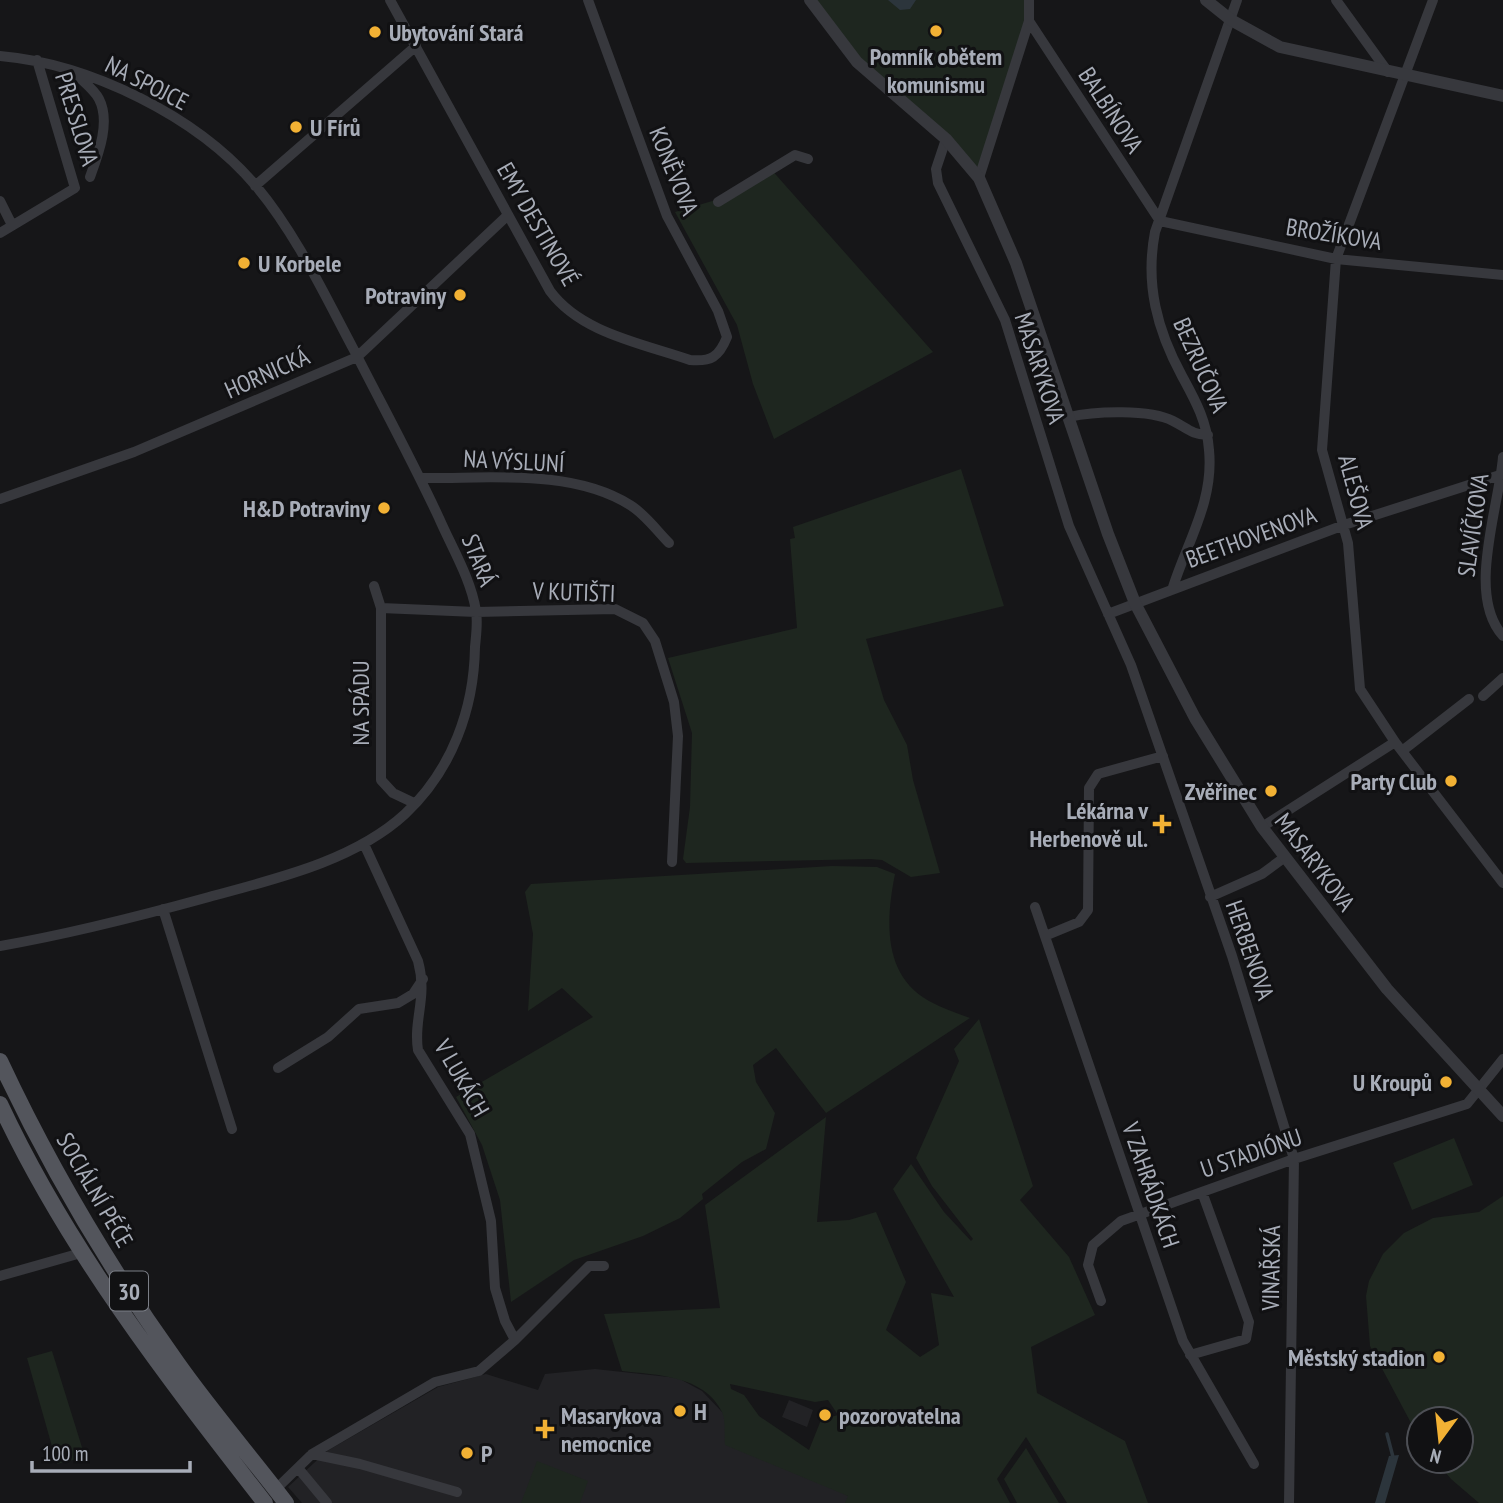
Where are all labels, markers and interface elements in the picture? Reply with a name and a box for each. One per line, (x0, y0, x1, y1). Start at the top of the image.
place label: Ubytování Stará (389, 17, 523, 48)
marker: Pomník obětem komunismu (928, 23, 944, 39)
marker: Ubytování Stará (367, 24, 383, 40)
place label: Pomník obětem komunismu (870, 41, 1002, 100)
street label: NA SPOJCE (100, 49, 194, 117)
street label: BALBÍNOVA (1072, 61, 1151, 159)
street label: PRESSLOVA (48, 69, 106, 170)
place label: U Fírů (310, 112, 360, 143)
marker: U Fírů (288, 119, 304, 135)
street label: KONĚVOVA (642, 122, 706, 220)
street label: EMY DESTINOVÉ (490, 157, 586, 291)
street label: BROŽÍKOVA (1284, 211, 1385, 257)
place label: U Korbele (258, 248, 342, 279)
marker: U Korbele (236, 255, 252, 271)
place label: Potraviny (365, 280, 446, 311)
marker: Potraviny (452, 287, 468, 303)
street label: MASARYKOVA (1007, 308, 1073, 428)
street label: BEZRUČOVA (1166, 313, 1236, 418)
street label: HORNICKÁ (220, 340, 315, 405)
street label: NA VÝSLUNÍ (463, 443, 566, 479)
street label: ALEŠOVA (1331, 451, 1381, 533)
street label: SLAVÍČKOVA (1450, 471, 1496, 579)
place label: H&D Potraviny (243, 493, 370, 524)
street label: BEETHOVENOVA (1182, 499, 1321, 575)
marker: H&D Potraviny (376, 500, 392, 516)
street label: STARÁ (455, 529, 504, 591)
street label: V KUTIŠTI (531, 575, 616, 609)
street label: NA SPÁDU (345, 661, 376, 745)
place label: Party Club (1350, 766, 1437, 797)
marker: Party Club (1443, 773, 1459, 789)
place label: Zvěřinec (1185, 776, 1258, 807)
marker: Zvěřinec (1263, 783, 1279, 799)
place label: Lékárna v Herbenově ul. (1030, 795, 1148, 854)
street label: MASARYKOVA (1268, 807, 1362, 918)
marker: Lékárna v Herbenově ul. (1154, 816, 1170, 832)
street label: HERBENOVA (1219, 896, 1282, 1005)
street label: V LUKÁCH (427, 1033, 496, 1122)
place label: U Kroupů (1353, 1067, 1432, 1098)
marker: U Kroupů (1438, 1074, 1454, 1090)
street label: V ZAHRÁDKÁCH (1115, 1117, 1187, 1252)
street label: U STADIÓNU (1196, 1121, 1306, 1185)
street label: SOCIÁLNÍ PÉČE (50, 1127, 140, 1253)
street label: VINAŘSKÁ (1255, 1224, 1287, 1312)
road number: 30 (110, 1272, 148, 1310)
place label: Městský stadion (1288, 1342, 1425, 1373)
marker: Městský stadion (1431, 1349, 1447, 1365)
place label: H (694, 1396, 707, 1427)
place label: Masarykova nemocnice (561, 1400, 661, 1459)
place label: pozorovatelna (839, 1400, 961, 1431)
marker: H (672, 1403, 688, 1419)
north arrow (1405, 1405, 1475, 1475)
marker: pozorovatelna (817, 1407, 833, 1423)
marker: Masarykova nemocnice (535, 1419, 555, 1439)
scale bar (32, 1430, 189, 1474)
place label: P (481, 1438, 493, 1469)
text: 100 m (42, 1440, 88, 1467)
text: N (1428, 1444, 1444, 1469)
marker: P (459, 1445, 475, 1461)

